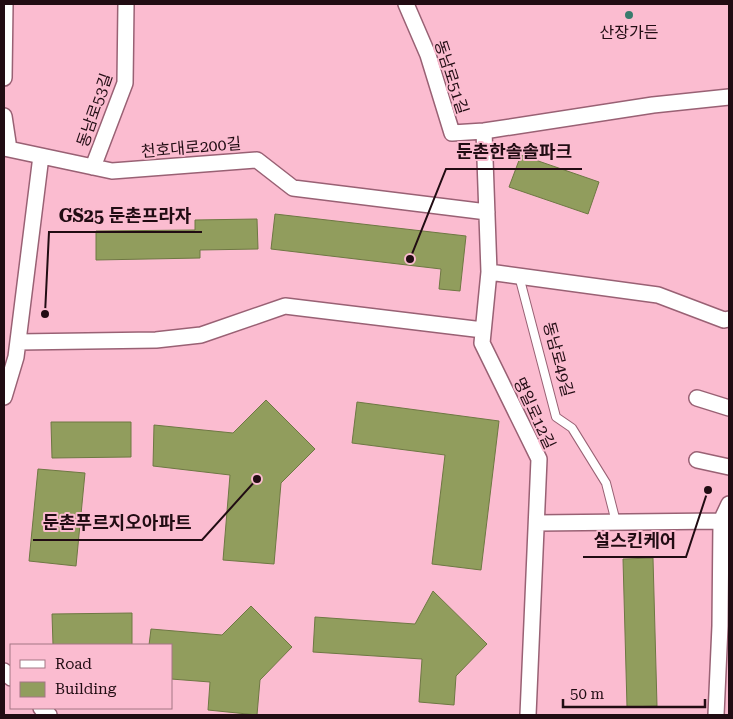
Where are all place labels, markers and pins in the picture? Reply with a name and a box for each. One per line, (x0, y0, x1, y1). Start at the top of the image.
marker: 산장가든 (623, 9, 635, 21)
place label: 산장가든 (600, 23, 658, 42)
callout: 둔촌한솔솔파크 (446, 136, 582, 169)
callout: GS25 둔촌프라자 (49, 199, 202, 232)
callout: 둔촌푸르지오아파트 (33, 507, 202, 540)
callout: 설스킨케어 (583, 524, 686, 557)

